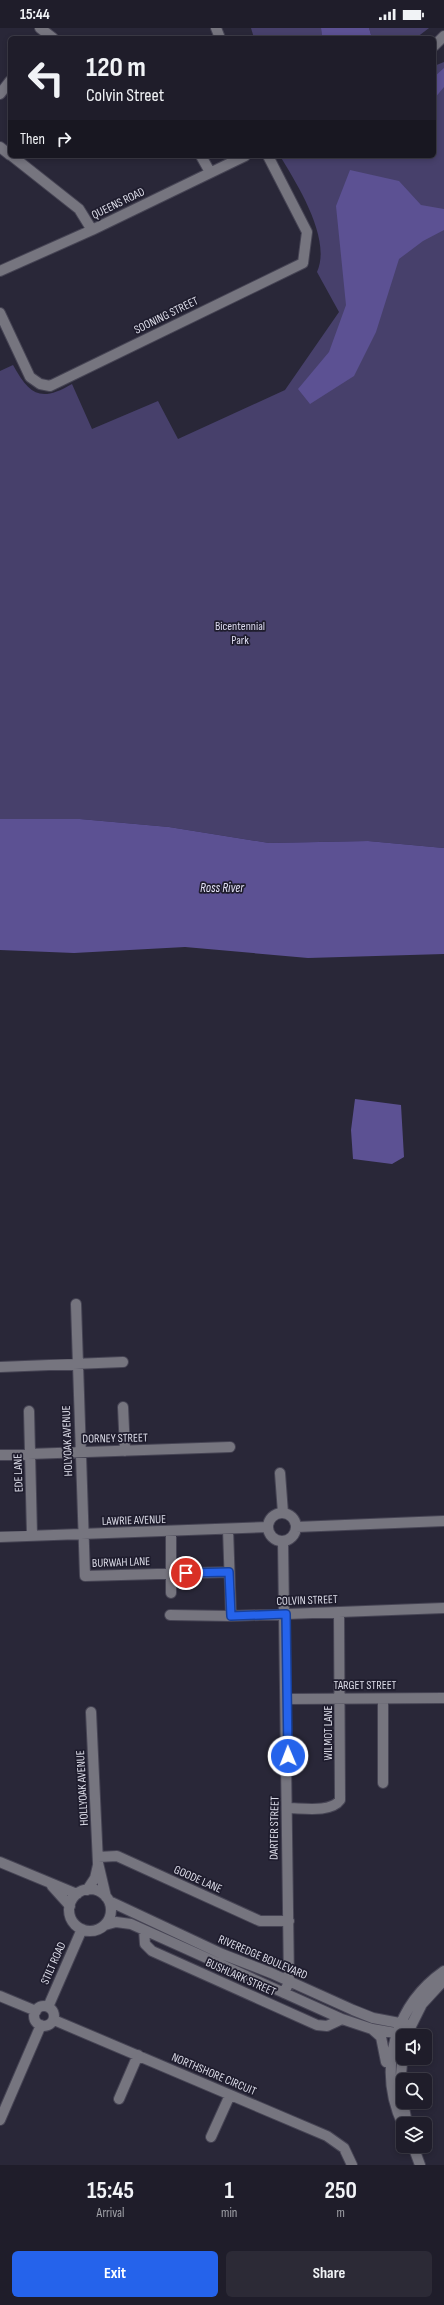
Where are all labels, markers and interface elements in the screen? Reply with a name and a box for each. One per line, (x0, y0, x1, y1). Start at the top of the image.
text: 15:44 (20, 5, 50, 24)
text: 120 m (86, 51, 146, 84)
icon: left (20, 52, 72, 104)
text: Colvin Street (86, 85, 164, 106)
icon: right (53, 128, 75, 150)
text: Then (20, 130, 45, 149)
street label: QUEENS ROAD (89, 184, 147, 223)
street label: SOONING STREET (132, 293, 201, 337)
park label: Bicentennial Park (215, 619, 265, 648)
water label: Ross River (200, 880, 245, 896)
street label: HOLYOAK AVENUE (59, 1405, 76, 1477)
street label: DORNEY STREET (82, 1430, 148, 1447)
street label: EDE LANE (10, 1453, 27, 1492)
street label: LAWRIE AVENUE (102, 1512, 166, 1529)
street label: BURWAH LANE (92, 1554, 150, 1571)
pin (169, 1556, 203, 1590)
icon: arrive (175, 1562, 197, 1584)
street label: COLVIN STREET (276, 1592, 338, 1609)
street label: TARGET STREET (334, 1678, 397, 1693)
street label: WILMOT LANE (321, 1705, 336, 1761)
position arrow (267, 1735, 309, 1777)
street label: HOLLYOAK AVENUE (73, 1750, 92, 1826)
street label: DARTER STREET (266, 1796, 283, 1860)
street label: GOODE LANE (171, 1862, 224, 1897)
street label: RIVEREDGE BOULEVARD (216, 1932, 310, 1983)
street label: STILT ROAD (37, 1939, 70, 1987)
street label: BUSHLARK STREET (203, 1955, 278, 2000)
map controls (396, 2029, 432, 2153)
button: sound (396, 2029, 432, 2065)
street label: NORTHSHORE CIRCUIT (169, 2050, 259, 2099)
button: search (396, 2073, 432, 2109)
button: layers (396, 2117, 432, 2153)
text: 15:45 (87, 2176, 134, 2205)
text: 1 (225, 2176, 234, 2205)
text: 250 (324, 2176, 357, 2205)
text: Arrival (97, 2205, 125, 2221)
text: min (221, 2205, 237, 2221)
text: m (337, 2205, 345, 2221)
button: Exit (12, 2251, 218, 2297)
button: Share (226, 2251, 432, 2297)

